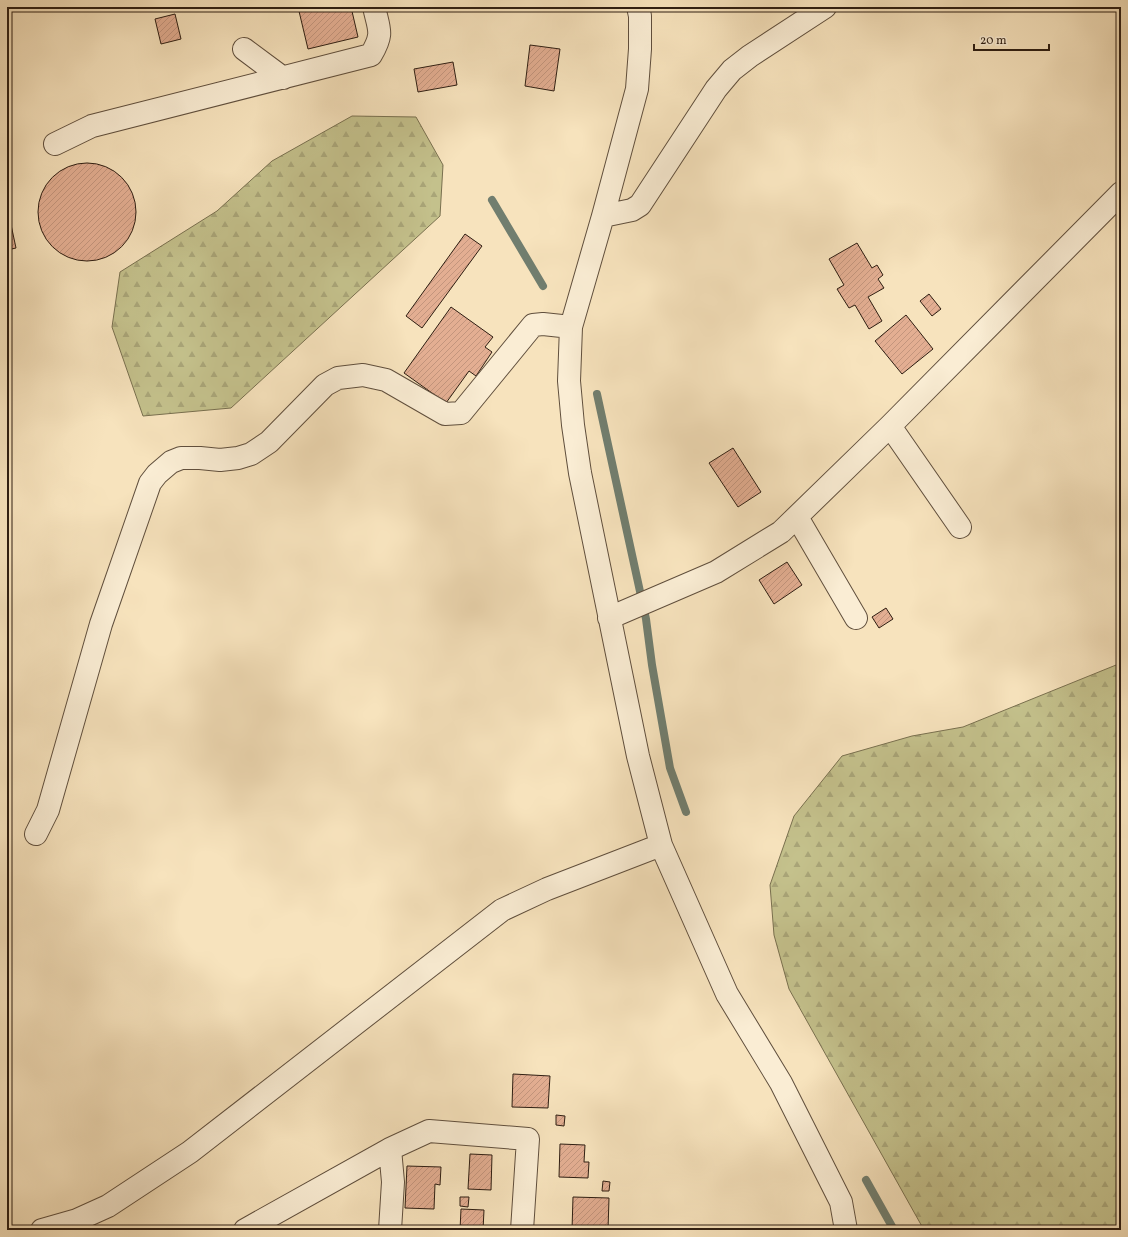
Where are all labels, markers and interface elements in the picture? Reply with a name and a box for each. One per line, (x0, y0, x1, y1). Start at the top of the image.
scale bar (974, 26, 1049, 52)
text: 20 m (980, 33, 1007, 49)

